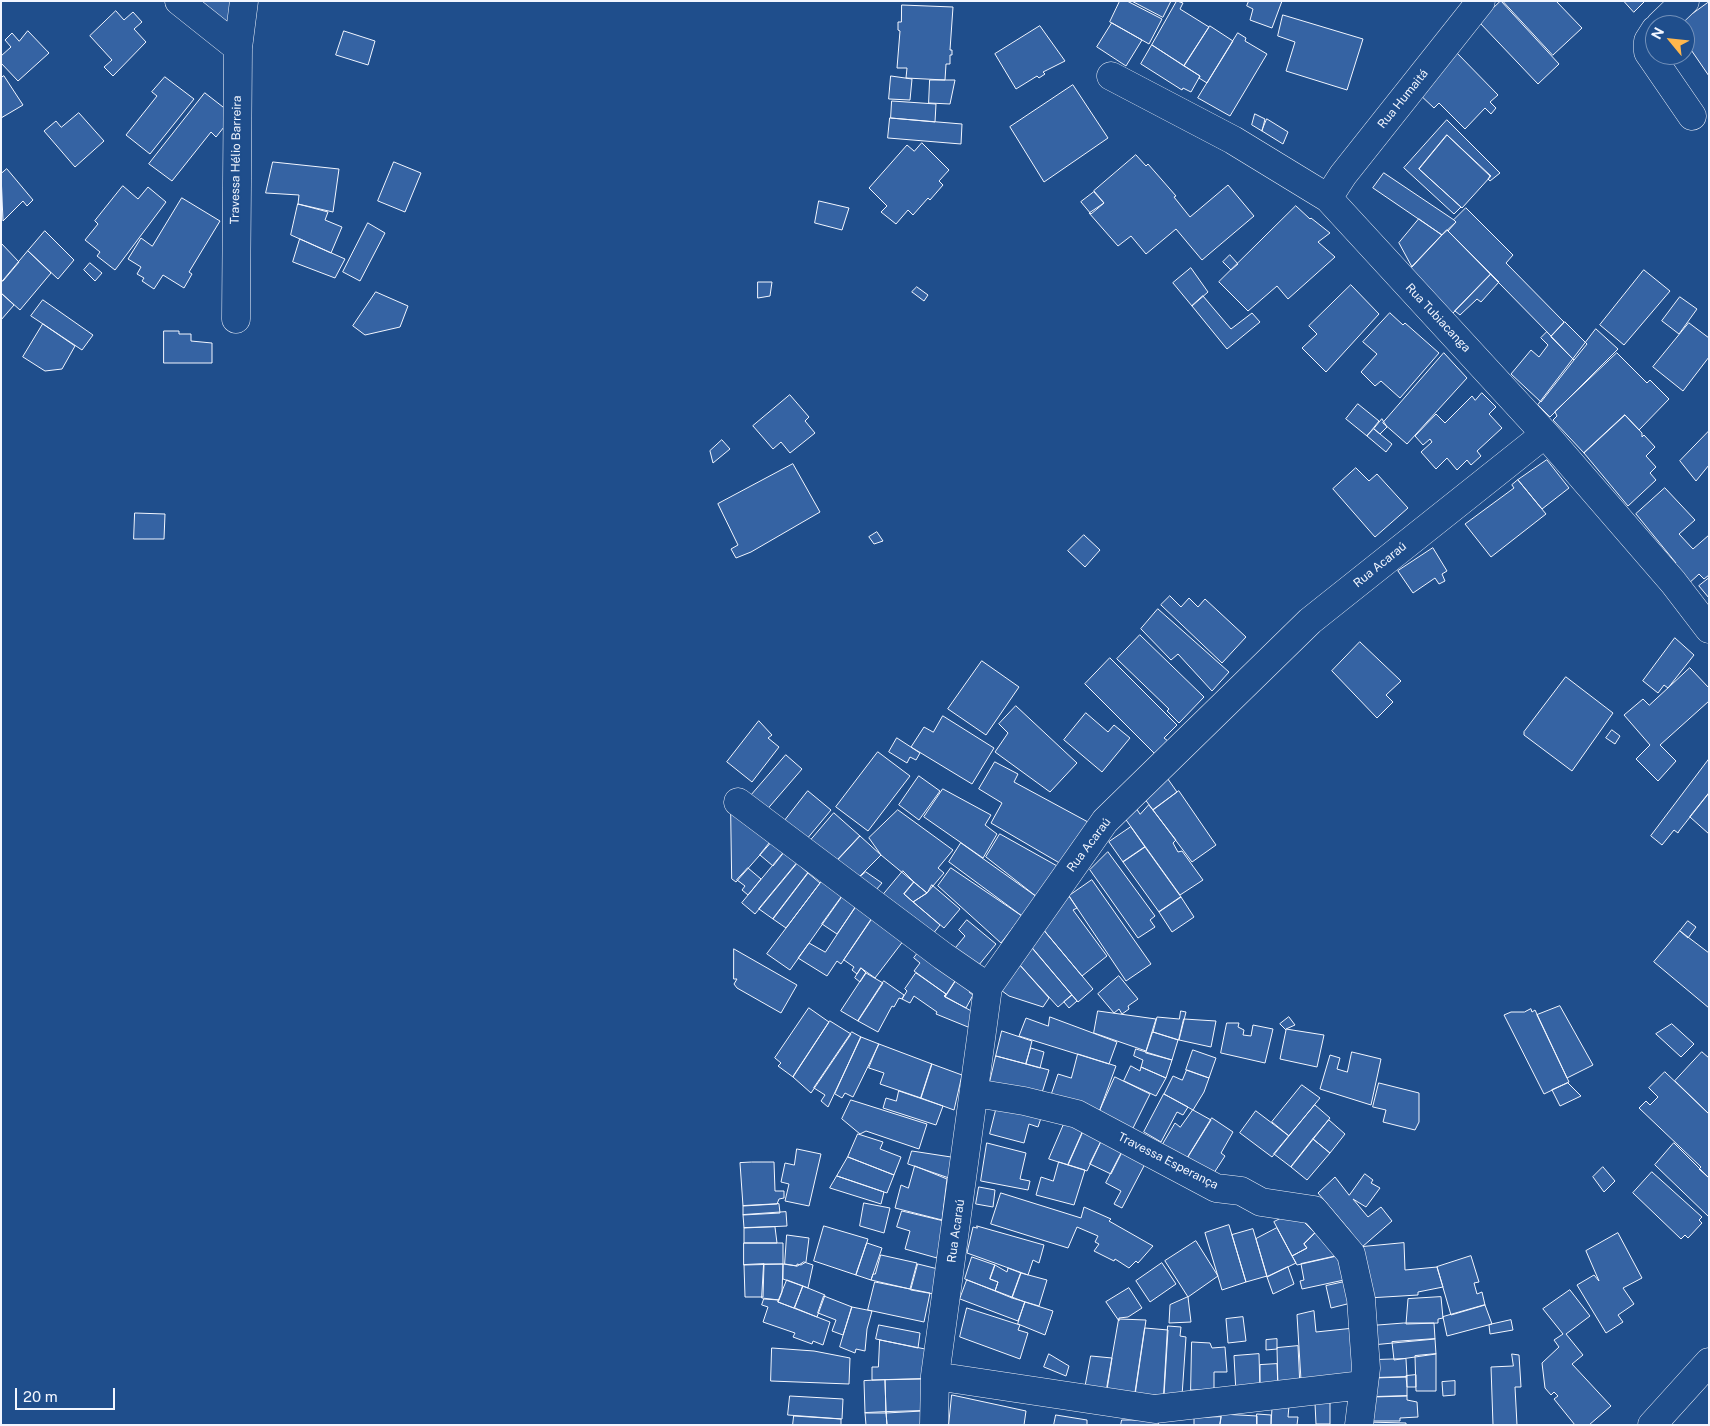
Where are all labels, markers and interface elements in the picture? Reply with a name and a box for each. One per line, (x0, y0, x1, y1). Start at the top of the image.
north arrow (1645, 15, 1695, 65)
text: N (1648, 25, 1667, 42)
street label: Rua Humaitá (1375, 66, 1431, 132)
street label: Travessa Hélio Barreira (228, 95, 244, 225)
street label: Rua Tubiacanga (1402, 281, 1474, 355)
street label: Rua Acaraú (1351, 539, 1409, 591)
street label: Rua Acaraú (1064, 815, 1114, 875)
street label: Travessa Esperança (1116, 1130, 1220, 1192)
street label: Rua Acaraú (944, 1198, 968, 1264)
scale bar (18, 1378, 118, 1410)
text: 20 m (23, 1388, 58, 1405)

